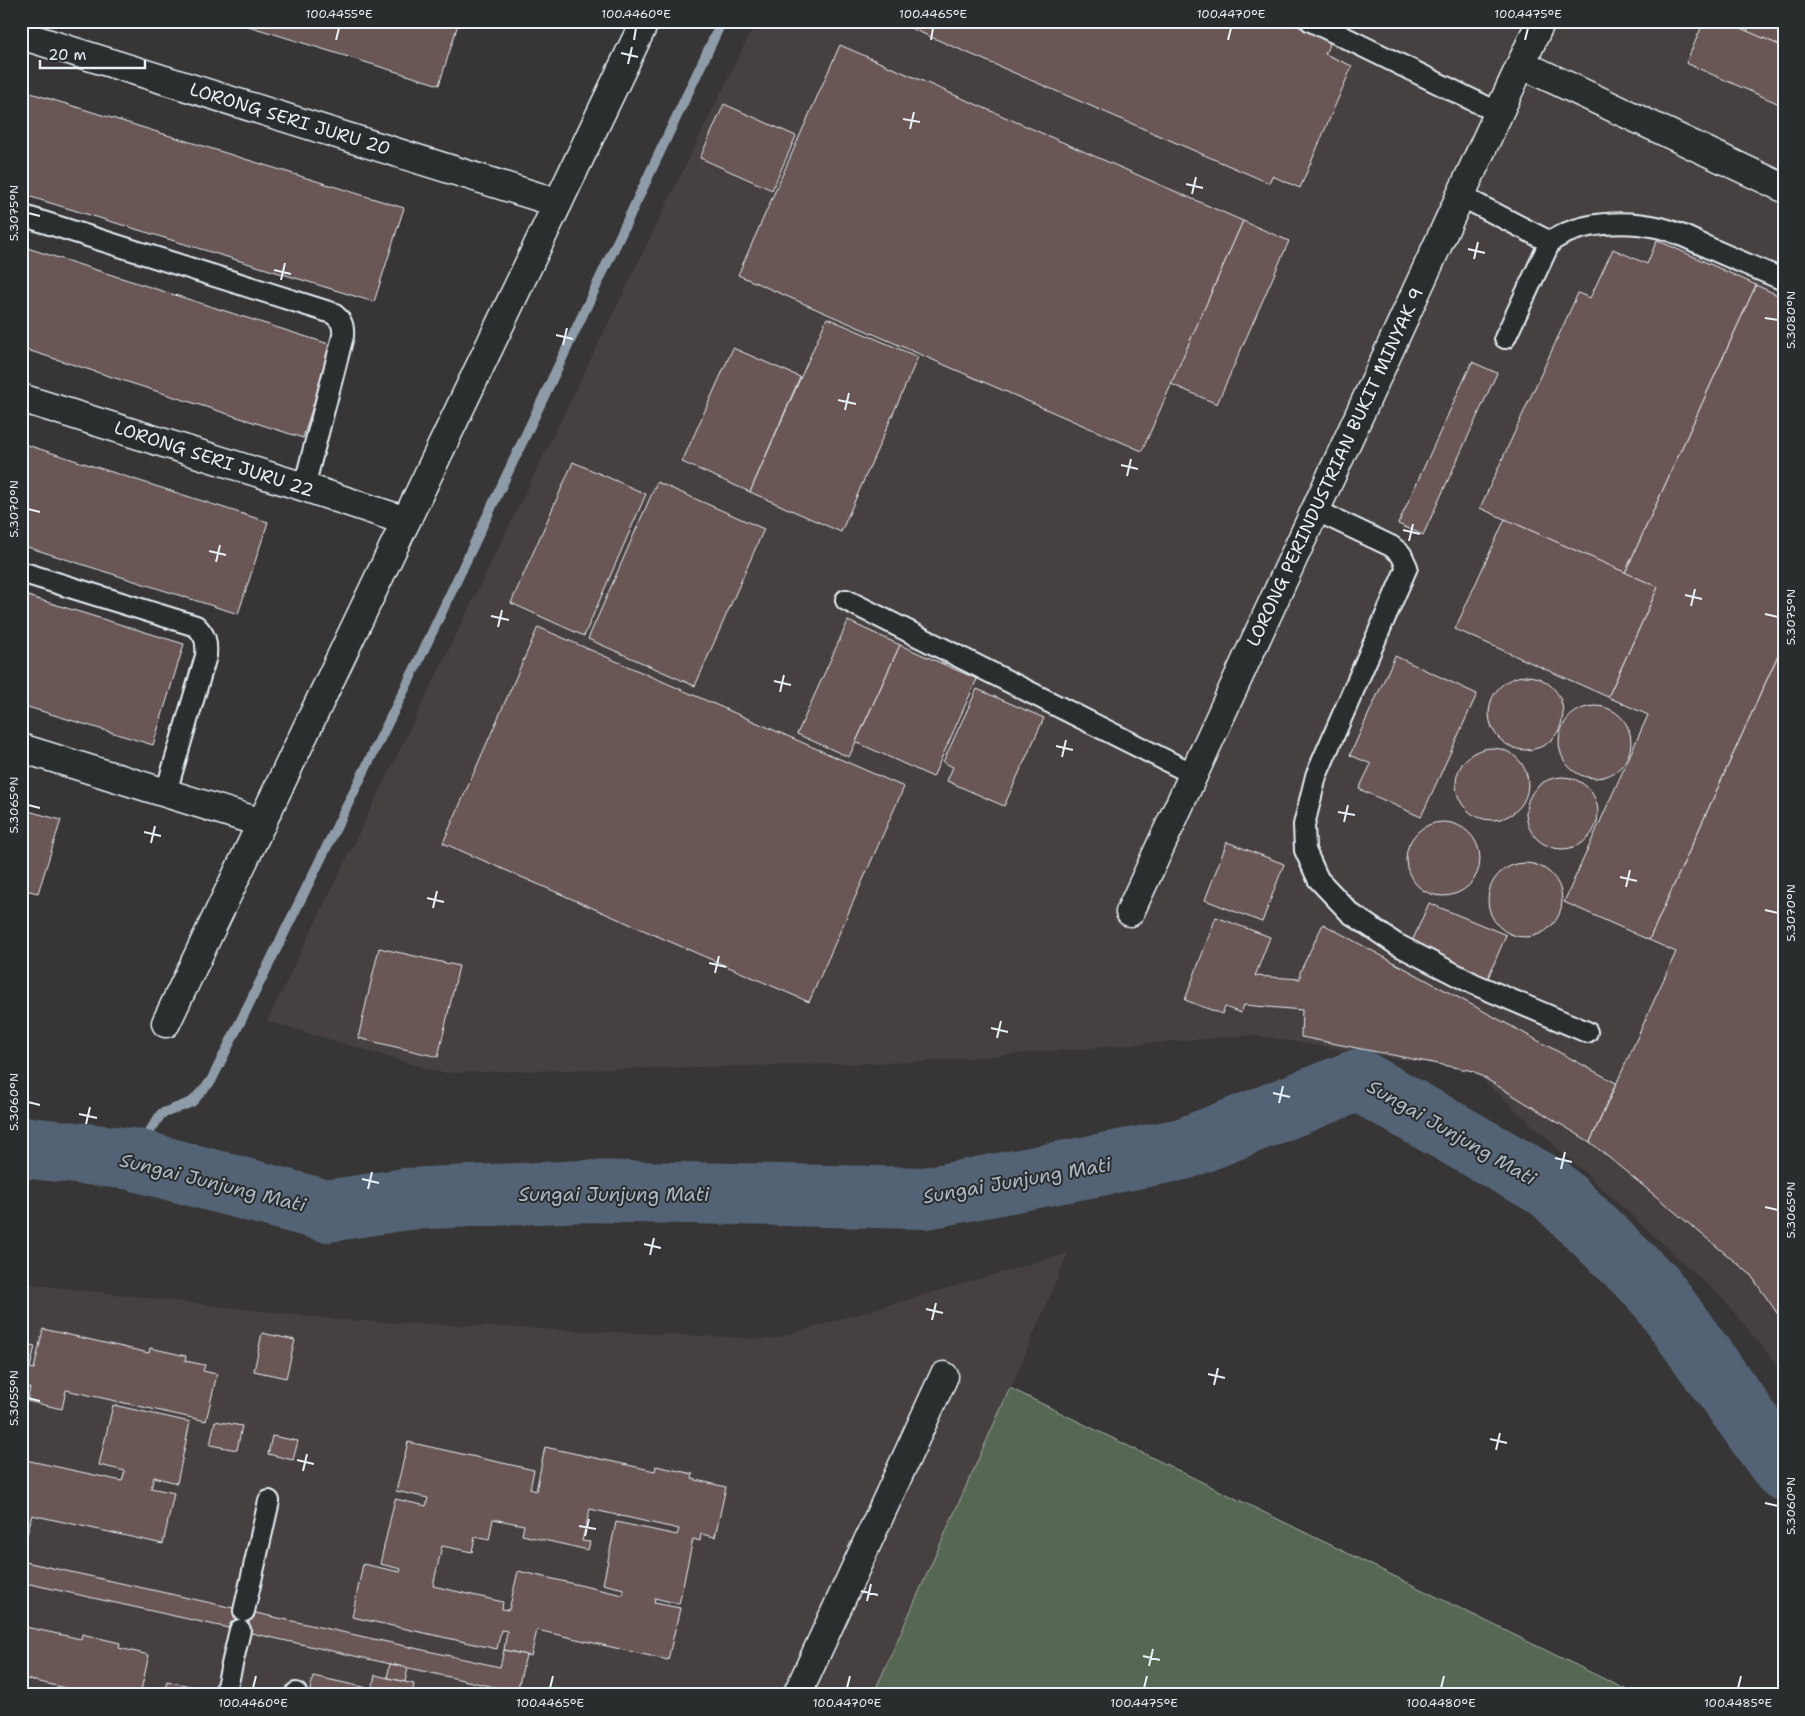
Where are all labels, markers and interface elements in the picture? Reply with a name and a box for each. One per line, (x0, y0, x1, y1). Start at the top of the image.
text: 100.4455°E (305, 6, 373, 22)
text: 100.4460°E (601, 6, 671, 22)
text: 100.4465°E (899, 6, 967, 22)
text: 100.4470°E (1197, 6, 1265, 22)
text: 100.4475°E (1494, 6, 1562, 22)
scale bar (40, 38, 145, 70)
text: 20 m (48, 45, 87, 65)
street label: LORONG SERI JURU 20 (187, 77, 393, 161)
text: 5.3075°N (6, 185, 22, 241)
street label: LORONG PERINDUSTRIAN BUKIT MINYAK 9 (1241, 284, 1429, 650)
text: 5.3080°N (1783, 291, 1799, 349)
street label: LORONG SERI JURU 22 (111, 415, 317, 503)
text: 5.3070°N (6, 480, 22, 538)
text: 5.3075°N (1783, 589, 1799, 645)
text: 5.3065°N (6, 777, 22, 833)
text: 5.3070°N (1783, 884, 1799, 942)
text: 5.3060°N (6, 1073, 22, 1131)
water label: Sungai Junjung Mati (1363, 1074, 1541, 1191)
water label: Sungai Junjung Mati (117, 1147, 309, 1218)
water label: Sungai Junjung Mati (921, 1152, 1114, 1209)
water label: Sungai Junjung Mati (519, 1182, 710, 1207)
text: 5.3065°N (1783, 1182, 1799, 1238)
text: 5.3055°N (6, 1370, 22, 1426)
text: 5.3060°N (1783, 1477, 1799, 1535)
text: 100.4460°E (218, 1695, 288, 1711)
text: 100.4465°E (516, 1695, 584, 1711)
text: 100.4470°E (813, 1695, 881, 1711)
text: 100.4475°E (1110, 1695, 1178, 1711)
text: 100.4480°E (1406, 1695, 1476, 1711)
text: 100.4485°E (1704, 1695, 1772, 1711)

